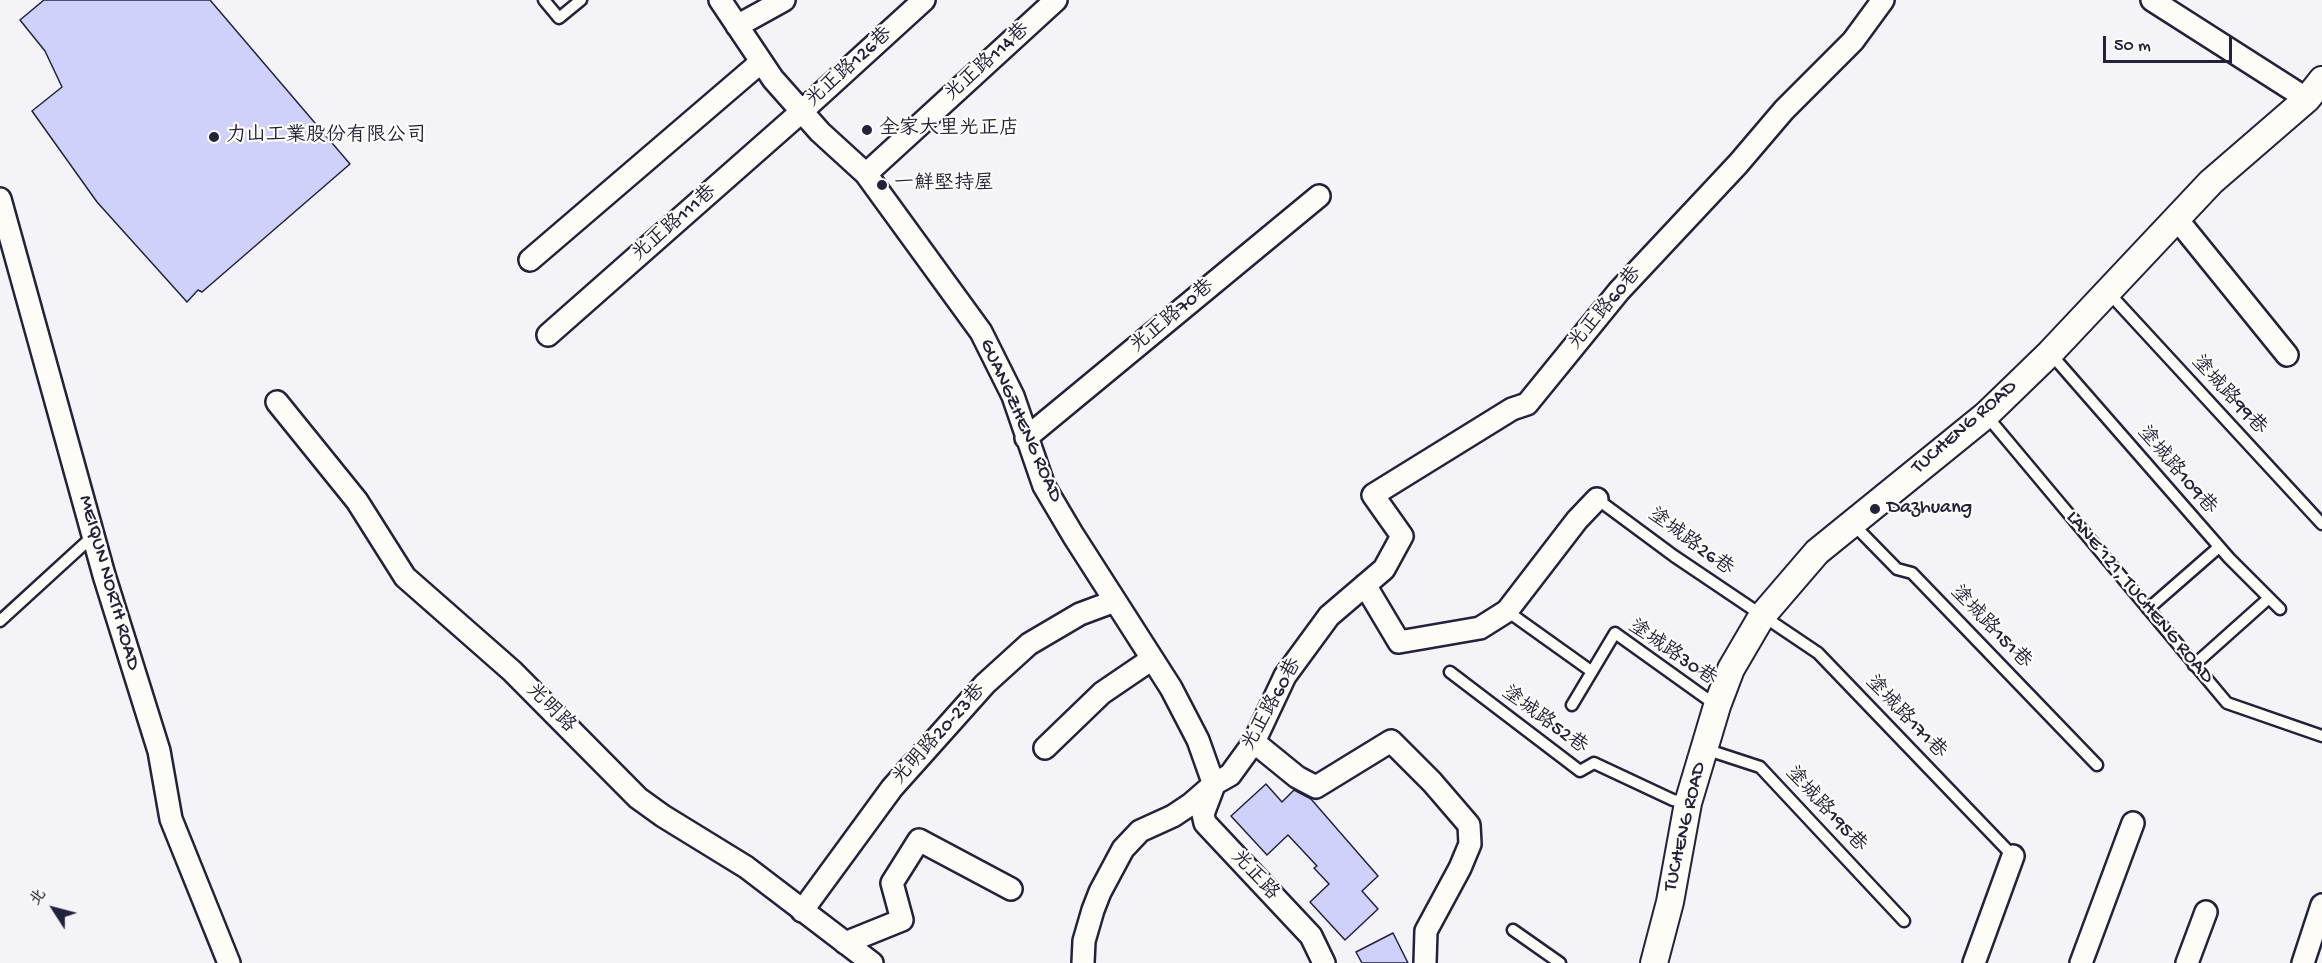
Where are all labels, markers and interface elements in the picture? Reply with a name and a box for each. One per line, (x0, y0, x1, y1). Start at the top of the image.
street label: 光正路114巷 (941, 19, 1035, 107)
street label: 光正路126巷 (802, 23, 898, 113)
scale bar (2106, 24, 2235, 62)
text: 50 m (2114, 36, 2151, 57)
place label: 全家大里光正店 (879, 118, 1019, 142)
marker: 全家大里光正店 (860, 123, 874, 137)
place label: 力山工業股份有限公司 (226, 125, 426, 149)
marker: 力山工業股份有限公司 (207, 130, 221, 144)
place label: 一鮮堅持屋 (894, 173, 994, 197)
marker: 一鮮堅持屋 (875, 178, 889, 192)
street label: 光正路111巷 (628, 181, 722, 267)
street label: 光正路60巷 (1564, 262, 1648, 356)
street label: 光正路70巷 (1126, 275, 1220, 359)
street label: GUANGZHENG ROAD (973, 336, 1067, 506)
street label: 塗城路99巷 (2185, 351, 2271, 441)
street label: TUCHENG ROAD (1907, 376, 2023, 480)
street label: 塗城路109巷 (2131, 422, 2221, 520)
street label: MEIQUN NORTH ROAD (72, 493, 144, 673)
place label: Dazhuang (1887, 497, 1972, 521)
marker: Dazhuang (1868, 502, 1882, 516)
street label: 塗城路26巷 (1643, 504, 1737, 582)
street label: LANE 121, TUCHENG ROAD (2060, 507, 2218, 689)
street label: 塗城路151巷 (1944, 581, 2036, 675)
street label: 塗城路30巷 (1623, 616, 1721, 692)
street label: 光正路60巷 (1238, 655, 1308, 755)
street label: 塗城路171巷 (1859, 671, 1951, 765)
street label: 光明路 (520, 679, 580, 739)
street label: 光明路20-23巷 (888, 680, 992, 790)
street label: 塗城路52巷 (1496, 682, 1592, 760)
street label: TUCHENG ROAD (1659, 760, 1713, 894)
street label: 塗城路195巷 (1779, 762, 1871, 858)
street label: 光正路 (1225, 846, 1283, 906)
north arrow (24, 879, 84, 939)
text: 北 (27, 886, 51, 910)

